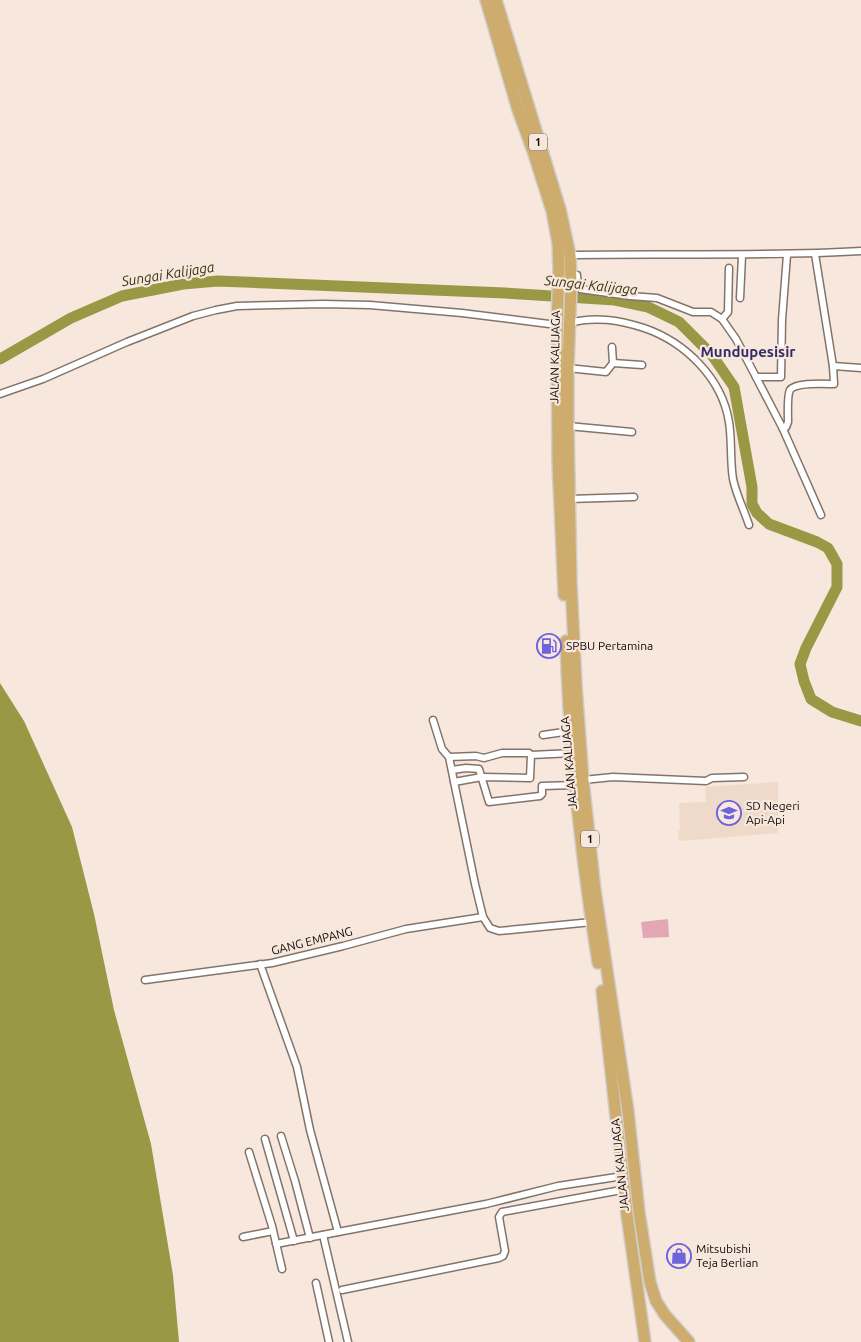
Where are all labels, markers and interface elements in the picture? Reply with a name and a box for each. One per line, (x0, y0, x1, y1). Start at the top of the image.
road number: 1 (529, 134, 547, 150)
water label: Sungai Kalijaga (119, 259, 216, 289)
water label: Sungai Kalijaga (543, 272, 639, 298)
street label: JALAN KALIJAGA (547, 310, 562, 404)
district label: Mundupesisir (701, 343, 796, 360)
fuel station icon: SPBU Pertamina (536, 633, 562, 659)
place label: SPBU Pertamina (566, 639, 653, 652)
street label: JALAN KALIJAGA (558, 716, 579, 810)
place label: SD Negeri Api-Api (746, 799, 800, 826)
school or university icon: SD Negeri Api-Api (716, 800, 742, 826)
road number: 1 (581, 831, 599, 848)
street label: GANG EMPANG (270, 924, 354, 957)
street label: JALAN KALIJAGA (608, 1118, 631, 1212)
place label: Mitsubishi Teja Berlian (696, 1242, 758, 1269)
shop icon: Mitsubishi Teja Berlian (666, 1243, 692, 1269)

